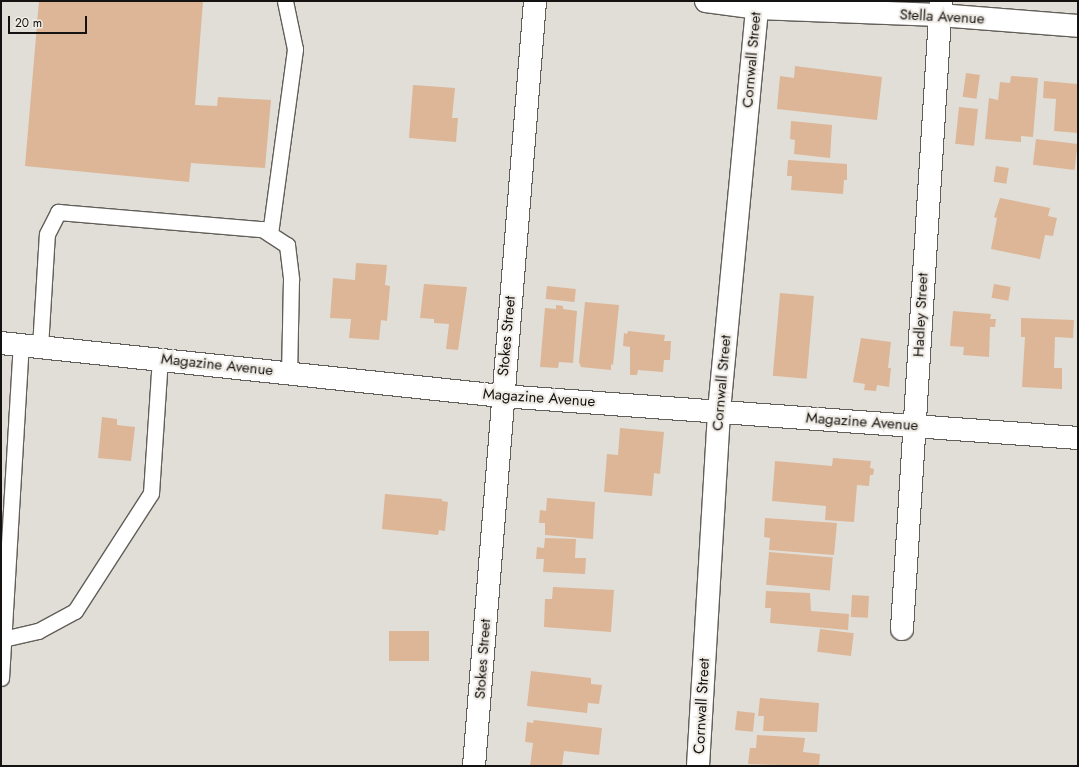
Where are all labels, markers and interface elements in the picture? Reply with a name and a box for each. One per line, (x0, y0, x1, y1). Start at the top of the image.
street label: Stella Avenue (899, 6, 985, 28)
scale bar (10, 8, 89, 34)
street label: Cornwall Street (739, 11, 765, 109)
text: 20 m (15, 14, 42, 32)
street label: Hadley Street (910, 272, 932, 358)
street label: Stokes Street (495, 295, 519, 377)
street label: Cornwall Street (709, 334, 735, 432)
street label: Magazine Avenue (160, 350, 274, 380)
street label: Magazine Avenue (482, 385, 596, 411)
street label: Magazine Avenue (805, 409, 919, 435)
street label: Stokes Street (471, 618, 495, 700)
street label: Cornwall Street (690, 658, 714, 754)

